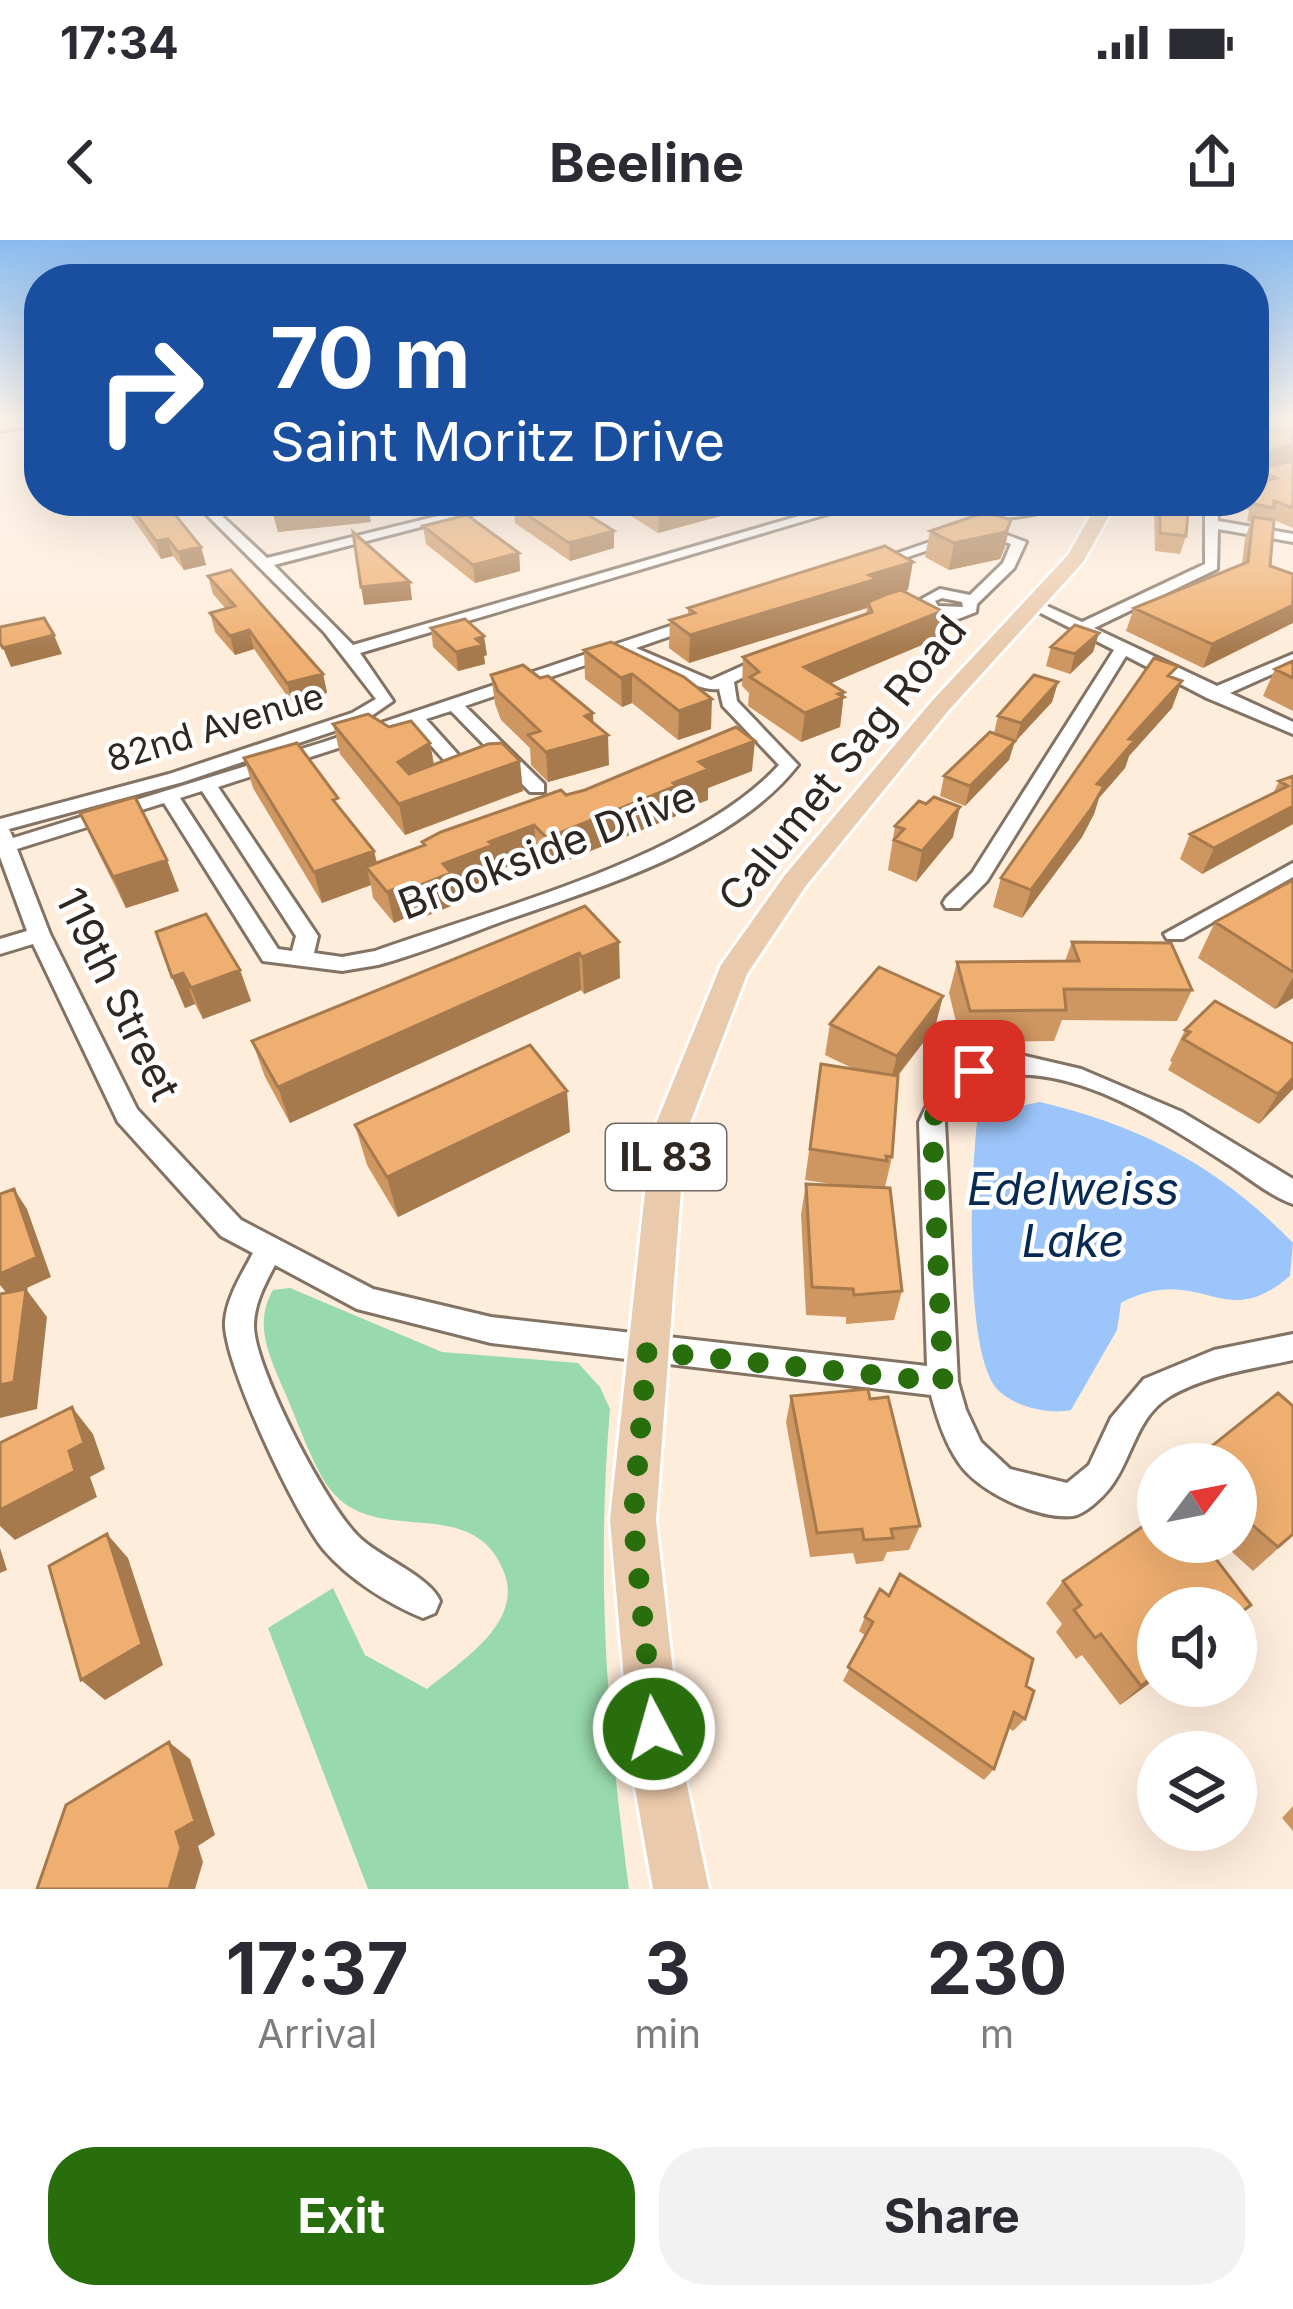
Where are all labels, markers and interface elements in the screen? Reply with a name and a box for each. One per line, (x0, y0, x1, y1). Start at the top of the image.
text: 17:34 (60, 15, 179, 70)
icon: back (48, 129, 114, 195)
icon: share (1179, 129, 1245, 195)
text: Beeline (549, 130, 744, 195)
text: 70 m (270, 307, 471, 408)
icon: right (72, 312, 228, 468)
text: Saint Moritz Drive (270, 409, 725, 474)
street label: Calumet Sag Road (707, 605, 976, 921)
street label: 82nd Avenue (101, 673, 329, 781)
street label: Brookside Drive (391, 769, 703, 930)
street label: 119th Street (45, 879, 192, 1108)
pin (923, 1020, 1025, 1122)
icon: arrive (941, 1038, 1007, 1104)
road number: IL 83 (606, 1124, 726, 1190)
water label: Edelweiss Lake (967, 1161, 1179, 1268)
north arrow (1137, 1443, 1257, 1563)
map controls (1137, 1443, 1257, 1851)
button: sound (1137, 1587, 1257, 1707)
position arrow (591, 1666, 717, 1792)
button: layers (1137, 1731, 1257, 1851)
text: 17:37 (226, 1924, 409, 2011)
text: 3 (645, 1924, 691, 2011)
text: 230 (927, 1924, 1067, 2011)
text: Arrival (257, 2010, 377, 2057)
text: min (634, 2010, 701, 2057)
text: m (980, 2010, 1014, 2057)
button: Exit (48, 2147, 635, 2285)
button: Share (659, 2147, 1245, 2285)

